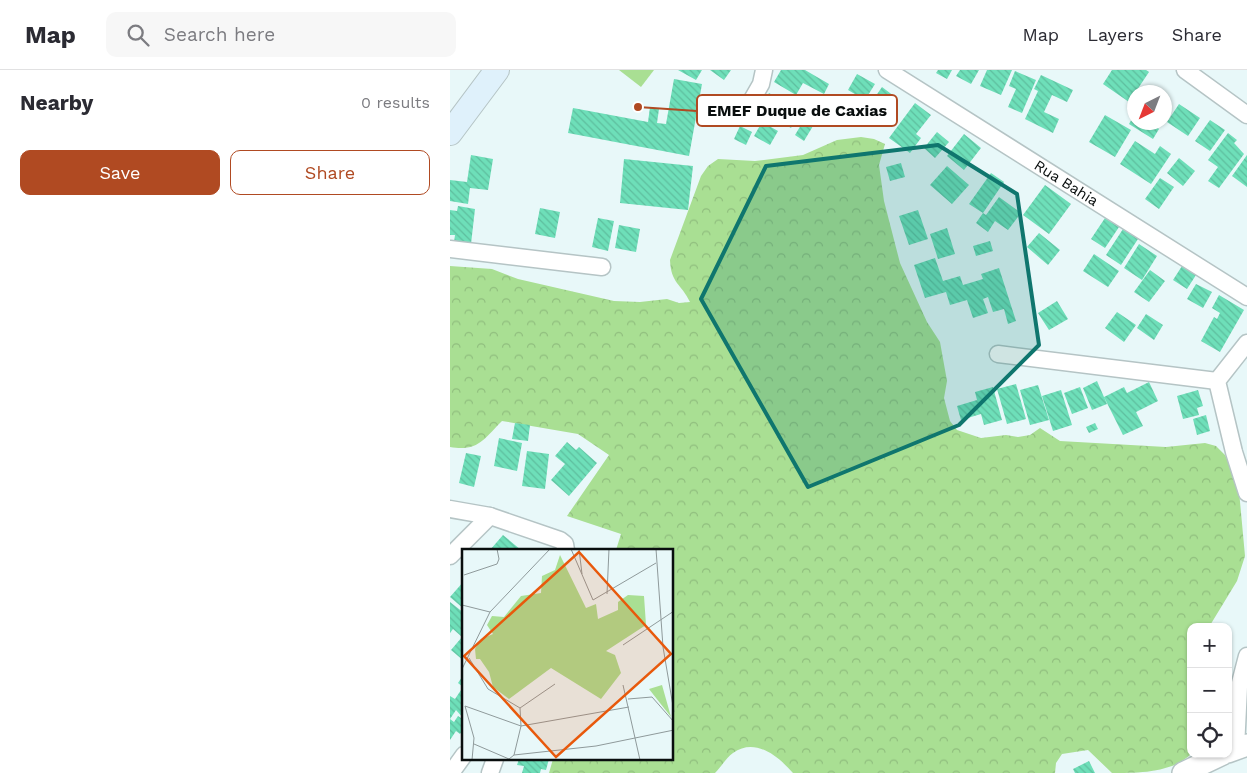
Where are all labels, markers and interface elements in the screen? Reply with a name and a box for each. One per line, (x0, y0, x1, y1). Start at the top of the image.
search box (106, 12, 456, 57)
text: Map (25, 21, 76, 49)
icon: search (124, 21, 152, 49)
text: Search here (164, 23, 275, 46)
text: Map (1022, 24, 1059, 45)
text: Layers (1087, 24, 1144, 45)
text: Share (1172, 24, 1222, 45)
north arrow (1127, 85, 1172, 130)
text: Nearby (20, 90, 93, 115)
text: 0 results (361, 93, 430, 112)
callout: EMEF Duque de Caxias (697, 95, 897, 126)
text: EMEF Duque de Caxias (707, 101, 887, 120)
button: Save (20, 150, 220, 195)
button: Share (230, 150, 430, 195)
street label: Rua Bahia (1031, 156, 1102, 210)
inset map (462, 549, 674, 760)
map controls (1187, 623, 1232, 758)
button: + (1187, 623, 1232, 668)
button: − (1187, 668, 1232, 713)
button: locate (1187, 713, 1232, 758)

